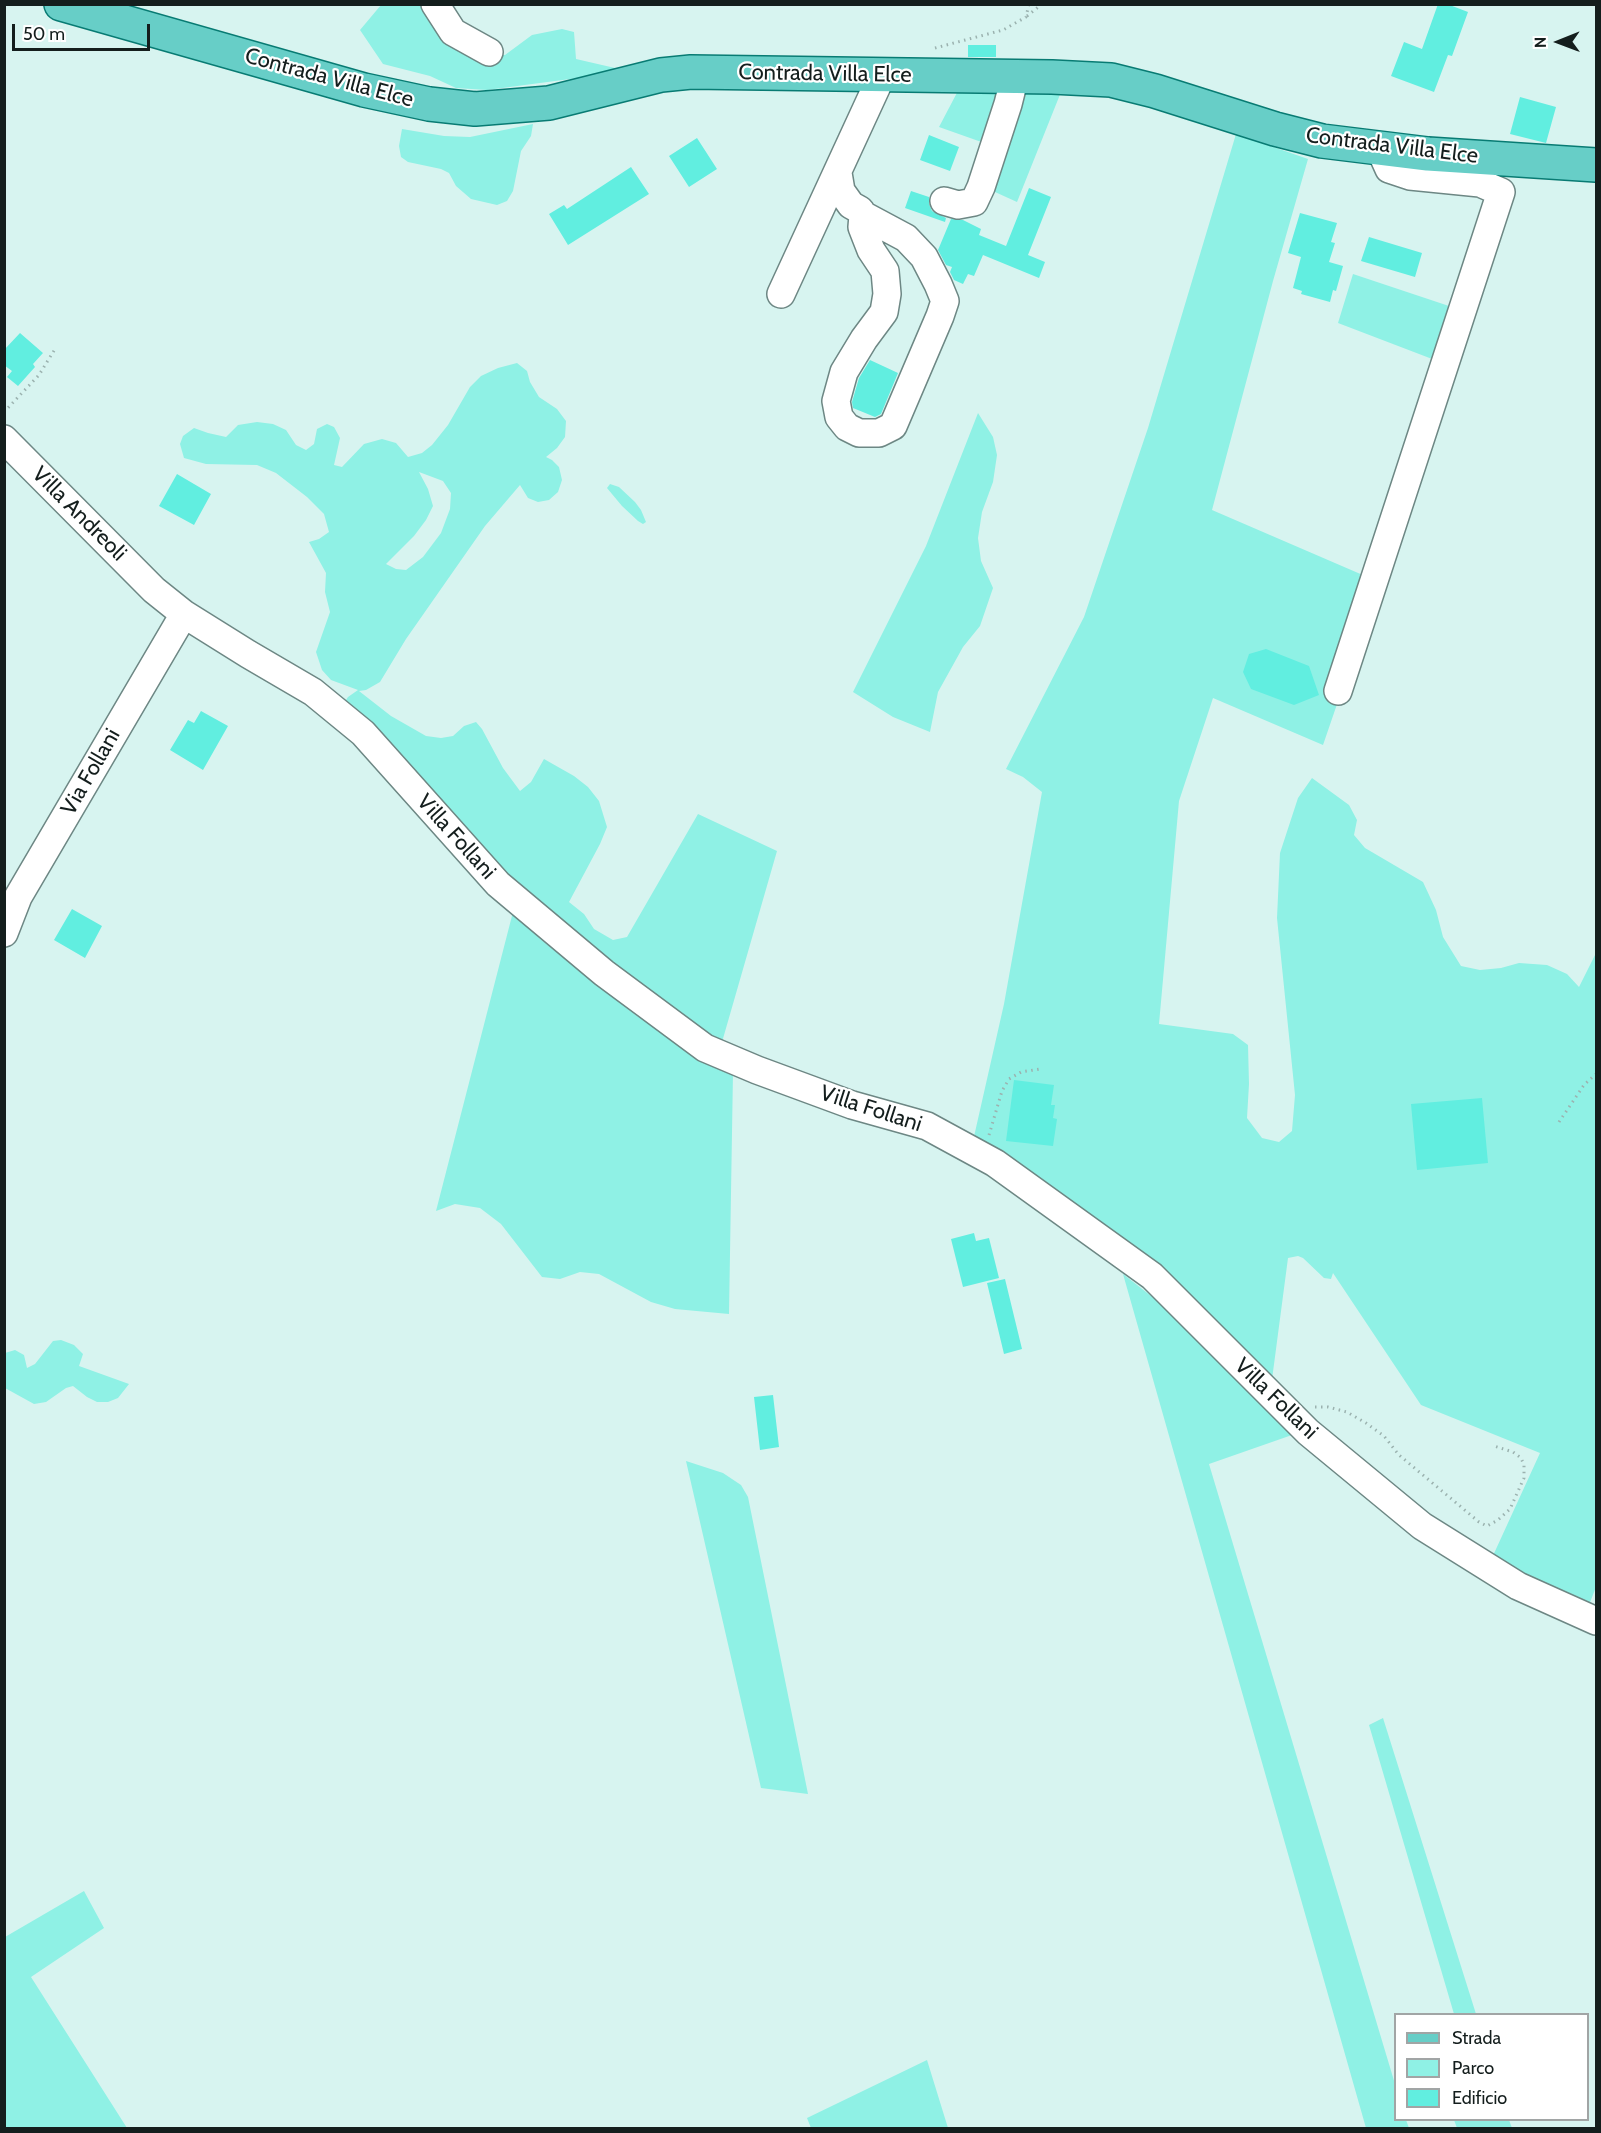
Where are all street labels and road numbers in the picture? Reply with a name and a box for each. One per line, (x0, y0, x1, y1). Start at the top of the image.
street label: Contrada Villa Elce (242, 43, 416, 113)
street label: Contrada Villa Elce (738, 59, 912, 89)
street label: Contrada Villa Elce (1304, 122, 1480, 170)
street label: Villa Andreoli (26, 461, 132, 567)
street label: Via Follani (56, 724, 126, 820)
street label: Villa Follani (411, 789, 501, 885)
street label: Villa Follani (817, 1080, 925, 1138)
street label: Villa Follani (1229, 1353, 1323, 1445)

